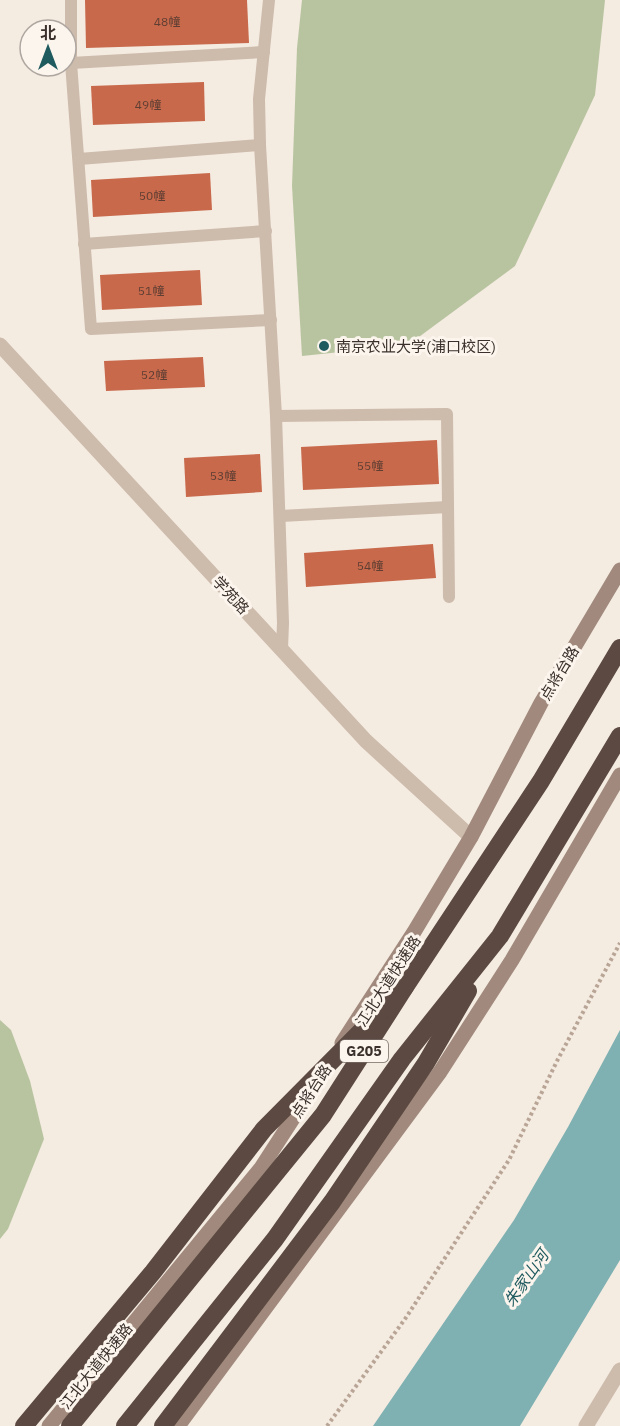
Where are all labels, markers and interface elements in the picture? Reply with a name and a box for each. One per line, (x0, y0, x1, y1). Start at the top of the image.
house number: 48幢 (154, 14, 180, 29)
north arrow (18, 18, 78, 78)
text: 北 (40, 23, 56, 43)
house number: 49幢 (135, 97, 161, 112)
house number: 50幢 (139, 188, 165, 203)
house number: 51幢 (138, 283, 164, 298)
place label: 南京农业大学(浦口校区) (336, 337, 496, 356)
marker: 南京农业大学(浦口校区) (317, 339, 331, 353)
house number: 52幢 (141, 367, 167, 382)
house number: 55幢 (357, 458, 383, 473)
house number: 53幢 (210, 468, 236, 483)
house number: 54幢 (357, 558, 383, 573)
street label: 学苑路 (209, 572, 253, 618)
street label: 点将台路 (535, 642, 583, 704)
street label: 江北大道快速路 (351, 932, 425, 1030)
road number: G205 (340, 1040, 388, 1062)
street label: 点将台路 (287, 1061, 335, 1121)
water label: 朱家山河 (499, 1244, 554, 1310)
street label: 江北大道快速路 (56, 1319, 136, 1413)

